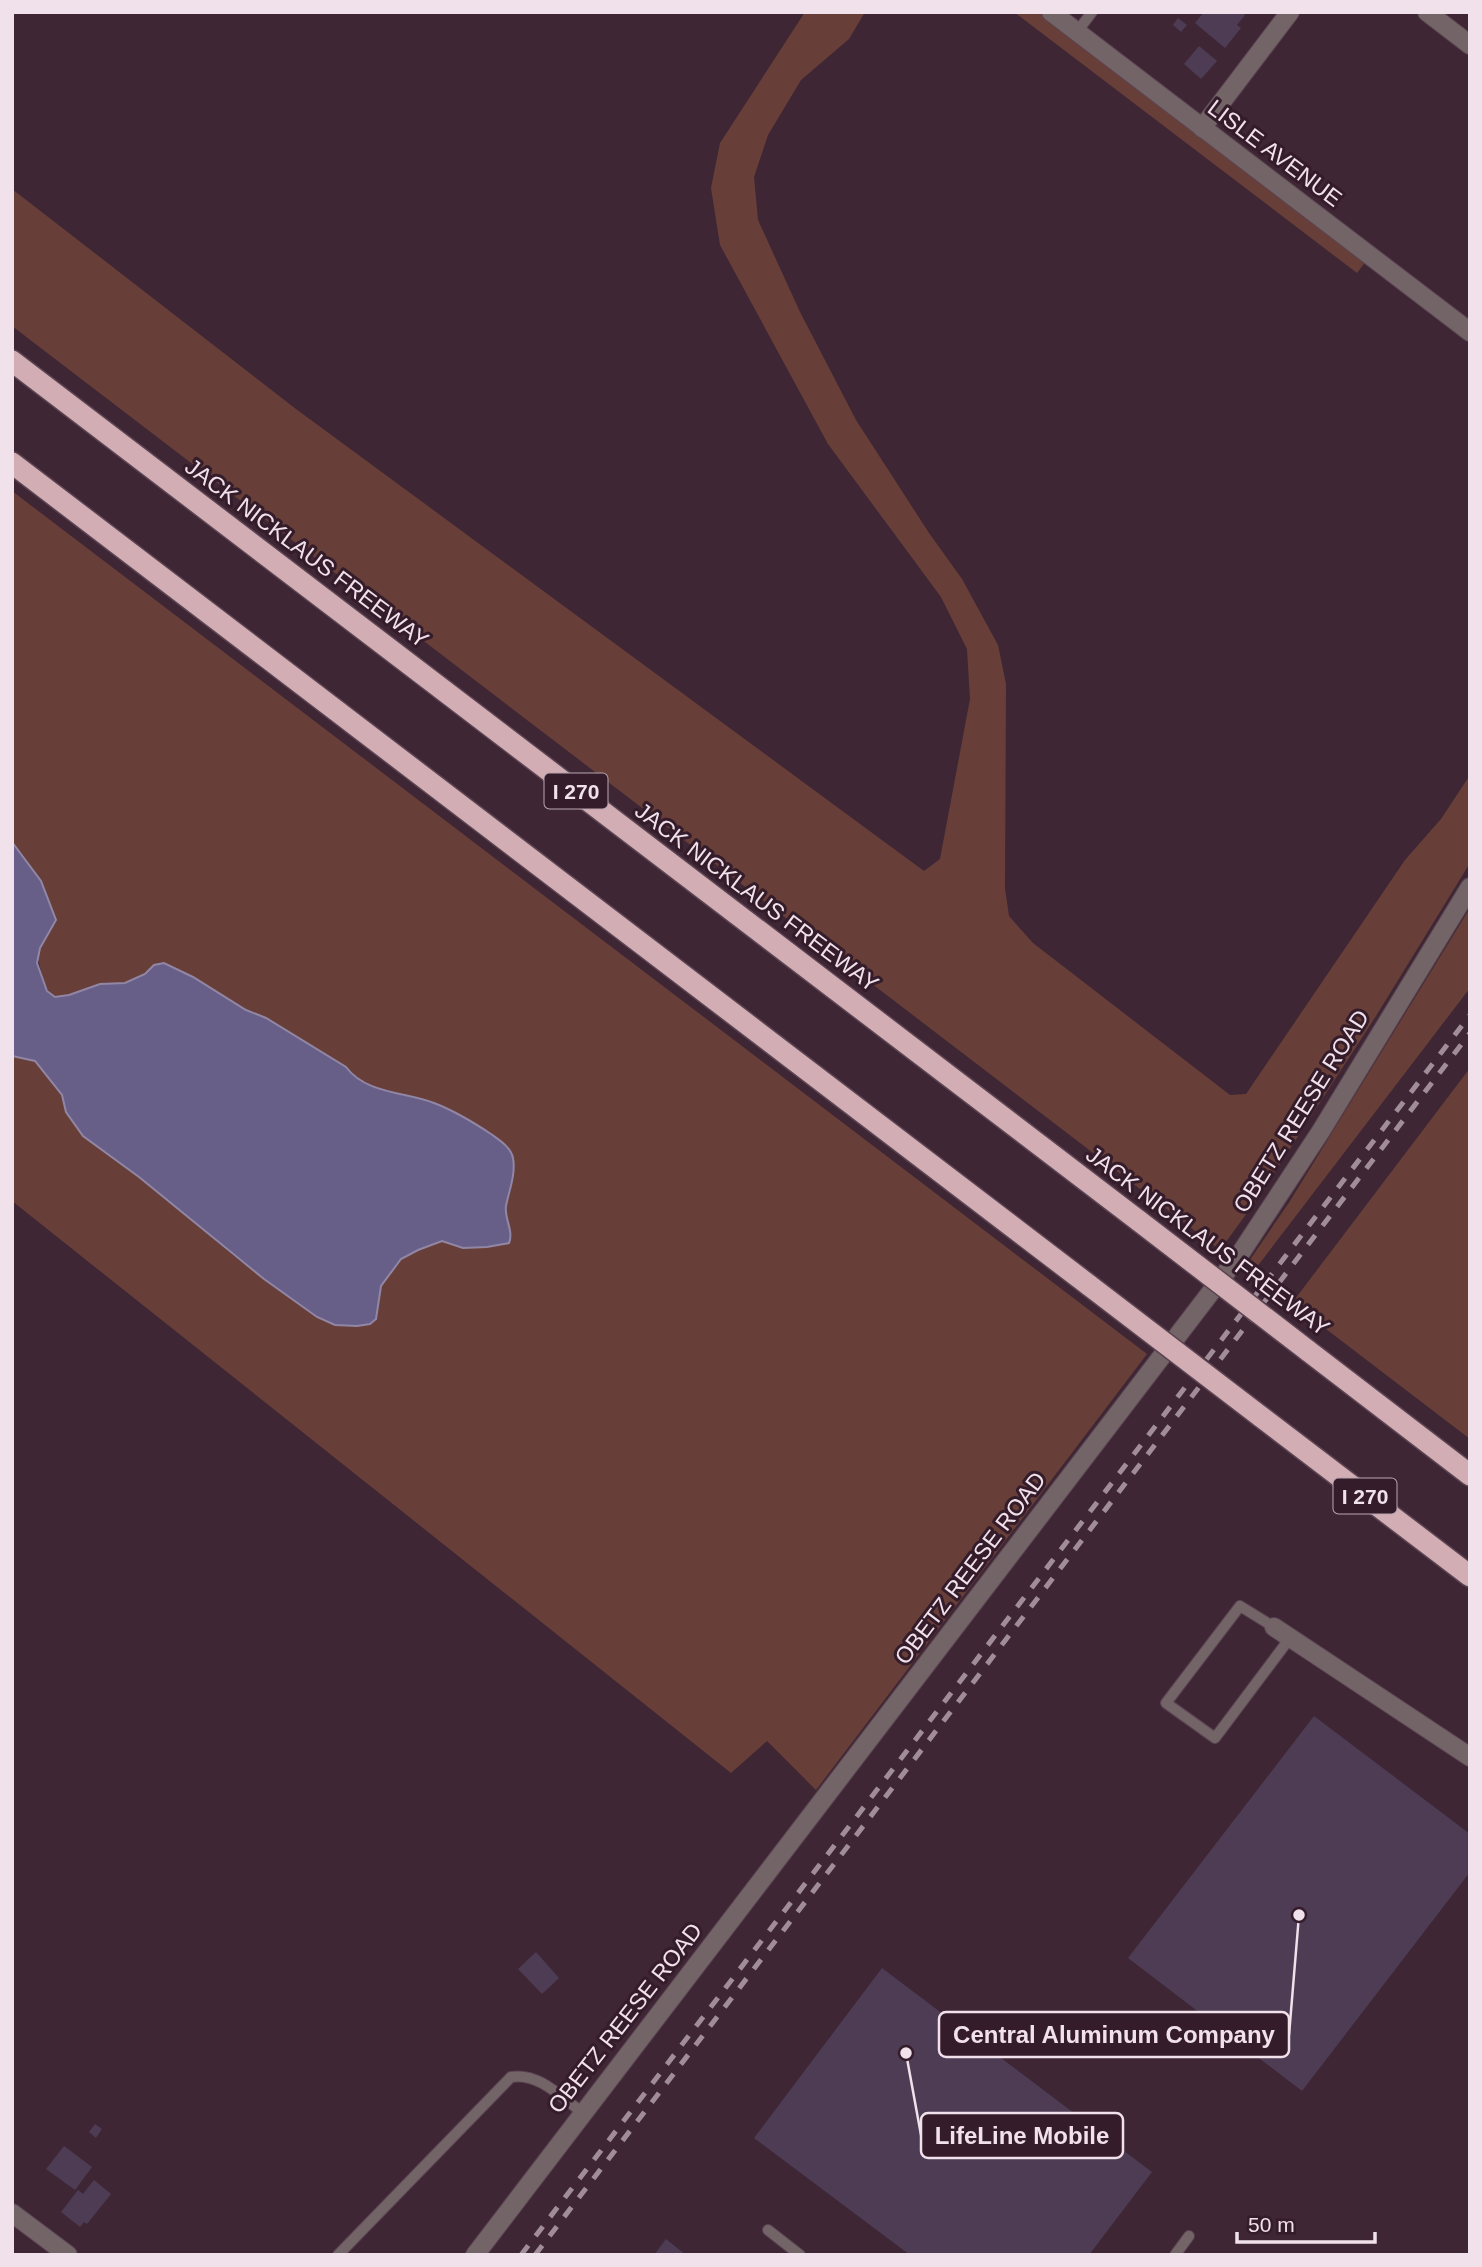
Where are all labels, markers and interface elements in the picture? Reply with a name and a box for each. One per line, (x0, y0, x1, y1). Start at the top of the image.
street label: LISLE AVENUE (1203, 94, 1347, 212)
street label: JACK NICKLAUS FREEWAY (180, 453, 434, 653)
road number: I 270 (544, 774, 608, 808)
street label: JACK NICKLAUS FREEWAY (630, 797, 884, 997)
street label: OBETZ REESE ROAD (1228, 1005, 1374, 1217)
street label: JACK NICKLAUS FREEWAY (1081, 1141, 1335, 1341)
street label: OBETZ REESE ROAD (889, 1467, 1051, 1669)
road number: I 270 (1334, 1478, 1396, 1514)
street label: OBETZ REESE ROAD (543, 1918, 707, 2118)
callout: Central Aluminum Company (939, 2012, 1289, 2057)
text: Central Aluminum Company (953, 2021, 1276, 2048)
callout: LifeLine Mobile (921, 2113, 1123, 2158)
text: LifeLine Mobile (935, 2122, 1109, 2149)
scale bar (1237, 2200, 1375, 2244)
text: 50 m (1248, 2213, 1295, 2236)

